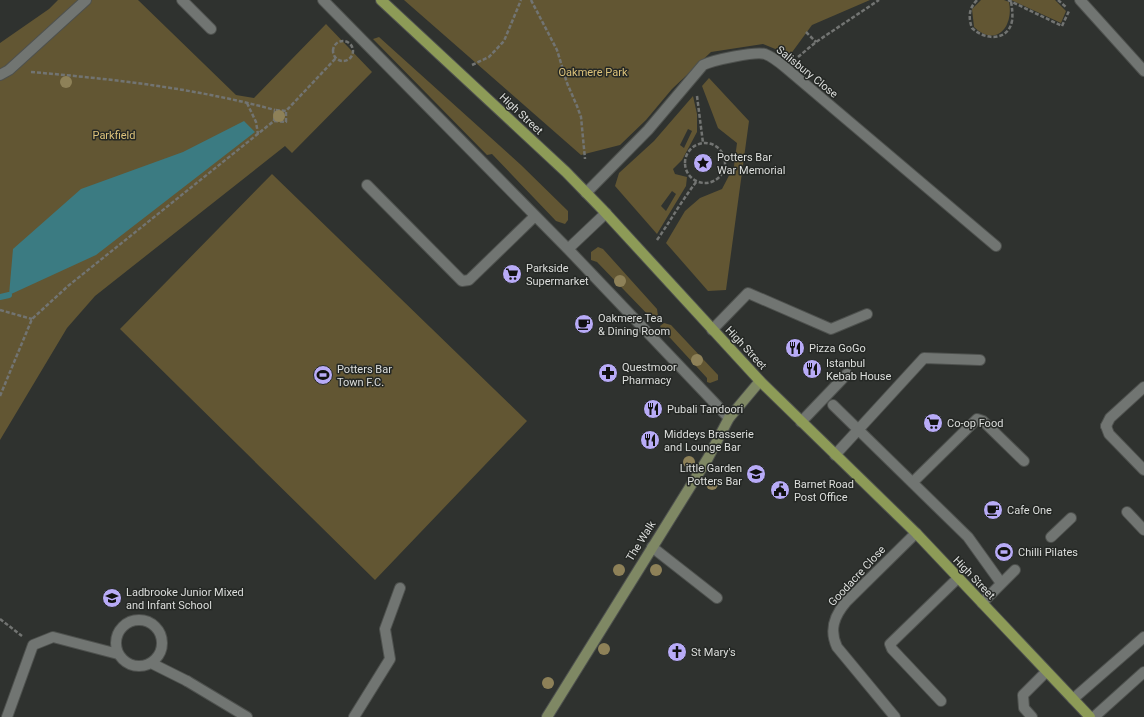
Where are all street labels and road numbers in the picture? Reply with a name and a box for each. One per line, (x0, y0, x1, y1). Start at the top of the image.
street label: Salisbury Close (774, 43, 840, 101)
street label: High Street (497, 91, 546, 138)
street label: High Street (723, 324, 770, 373)
street label: The Walk (624, 518, 659, 564)
street label: Goodacre Close (826, 543, 888, 609)
street label: High Street (950, 554, 998, 602)

